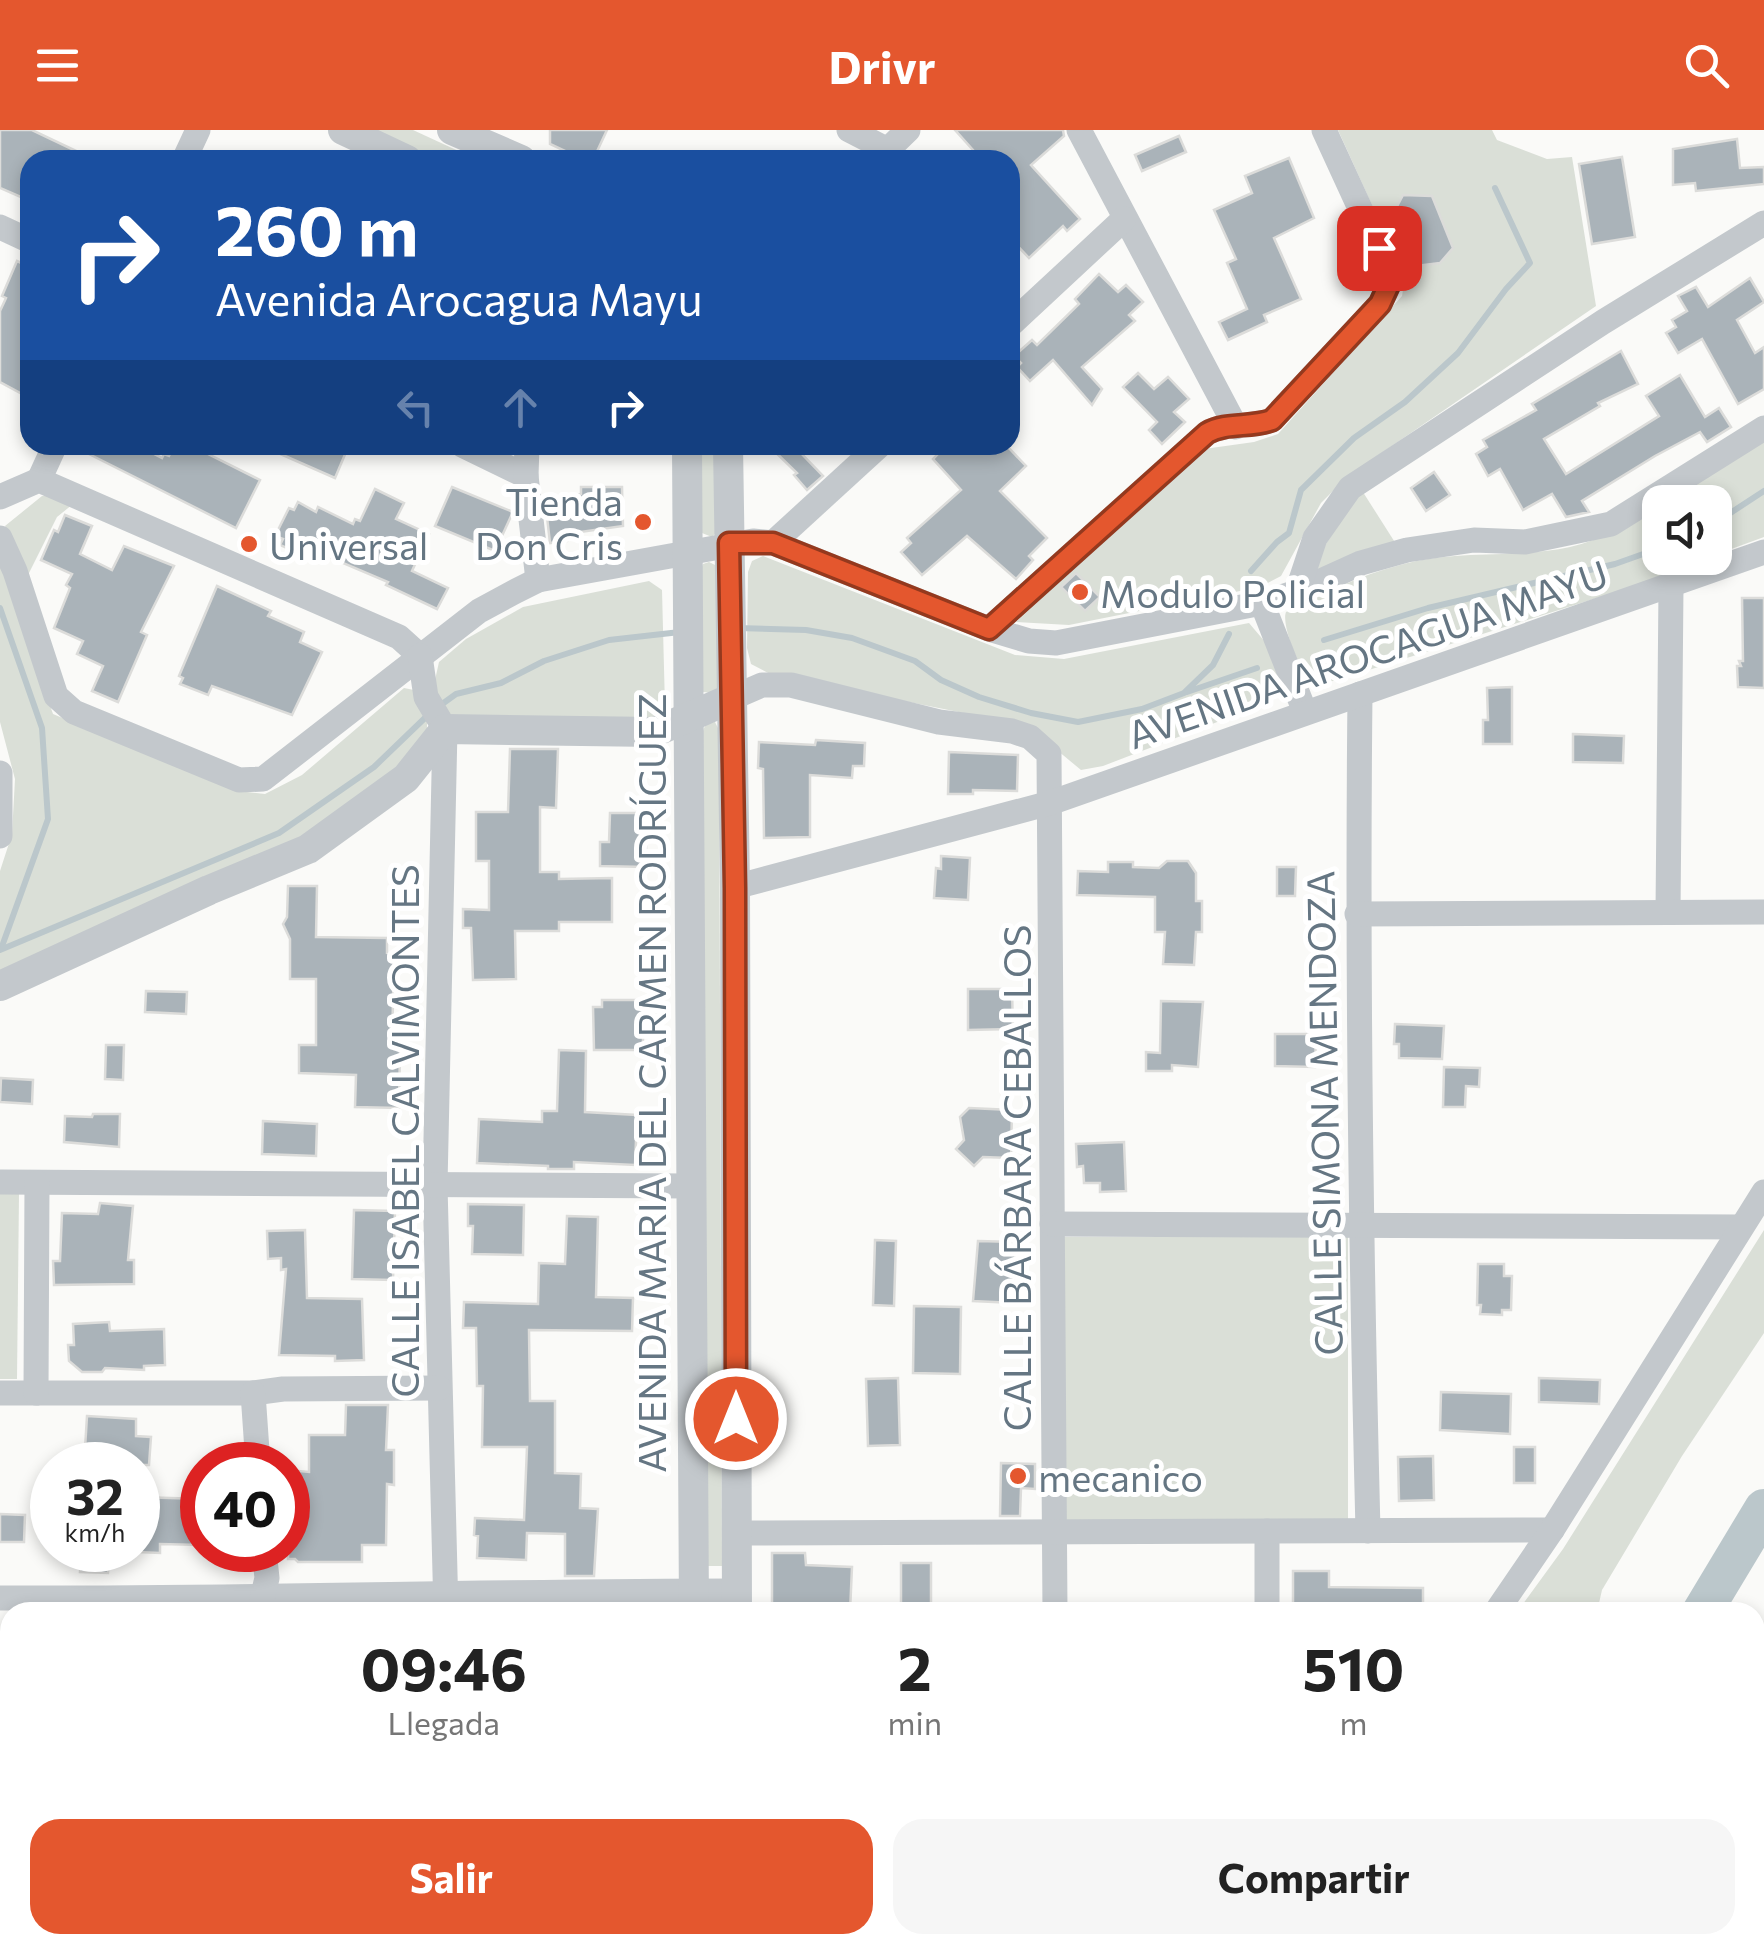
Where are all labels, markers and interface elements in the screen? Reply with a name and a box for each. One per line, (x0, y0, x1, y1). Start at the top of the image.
icon: menu (30, 38, 85, 93)
text: Drivr (828, 38, 936, 93)
icon: search (1679, 38, 1734, 93)
text: 260 m (215, 185, 419, 270)
icon: right (50, 190, 180, 320)
pin (1337, 206, 1422, 291)
icon: arrive (1352, 221, 1407, 276)
text: Avenida Arocagua Mayu (215, 270, 703, 325)
icon: left (388, 380, 443, 435)
icon: ahead (493, 380, 548, 435)
icon: right (598, 380, 653, 435)
place label: Tienda Don Cris (475, 477, 623, 568)
map controls (1642, 485, 1732, 575)
button: sound (1642, 485, 1732, 575)
marker: Tienda Don Cris (632, 511, 654, 533)
place label: Universal (269, 521, 429, 568)
marker: Universal (238, 533, 260, 555)
street label: AVENIDA AROCAGUA MAYU (1121, 549, 1613, 757)
place label: Modulo Policial (1100, 569, 1365, 616)
marker: Modulo Policial (1069, 581, 1091, 603)
street label: AVENIDA MARIA DEL CARMEN RODRÍGUEZ (627, 693, 674, 1473)
street label: CALLE ISABEL CALVIMONTES (380, 864, 427, 1398)
street label: CALLE SIMONA MENDOZA (1295, 870, 1351, 1356)
street label: CALLE BÁRBARA CEBALLOS (992, 925, 1039, 1431)
position arrow (684, 1367, 788, 1471)
speed limit sign: 40 (180, 1442, 310, 1572)
place label: mecanico (1038, 1453, 1203, 1500)
text: 32 (66, 1464, 124, 1525)
marker: mecanico (1007, 1465, 1029, 1487)
text: km/h (65, 1517, 125, 1547)
text: 09:46 (360, 1630, 527, 1703)
text: 2 (898, 1630, 932, 1703)
text: 510 (1302, 1630, 1404, 1703)
text: Llegada (388, 1702, 500, 1742)
text: min (888, 1702, 942, 1742)
text: m (1340, 1702, 1367, 1742)
button: Salir (30, 1819, 873, 1934)
button: Compartir (893, 1819, 1735, 1934)

